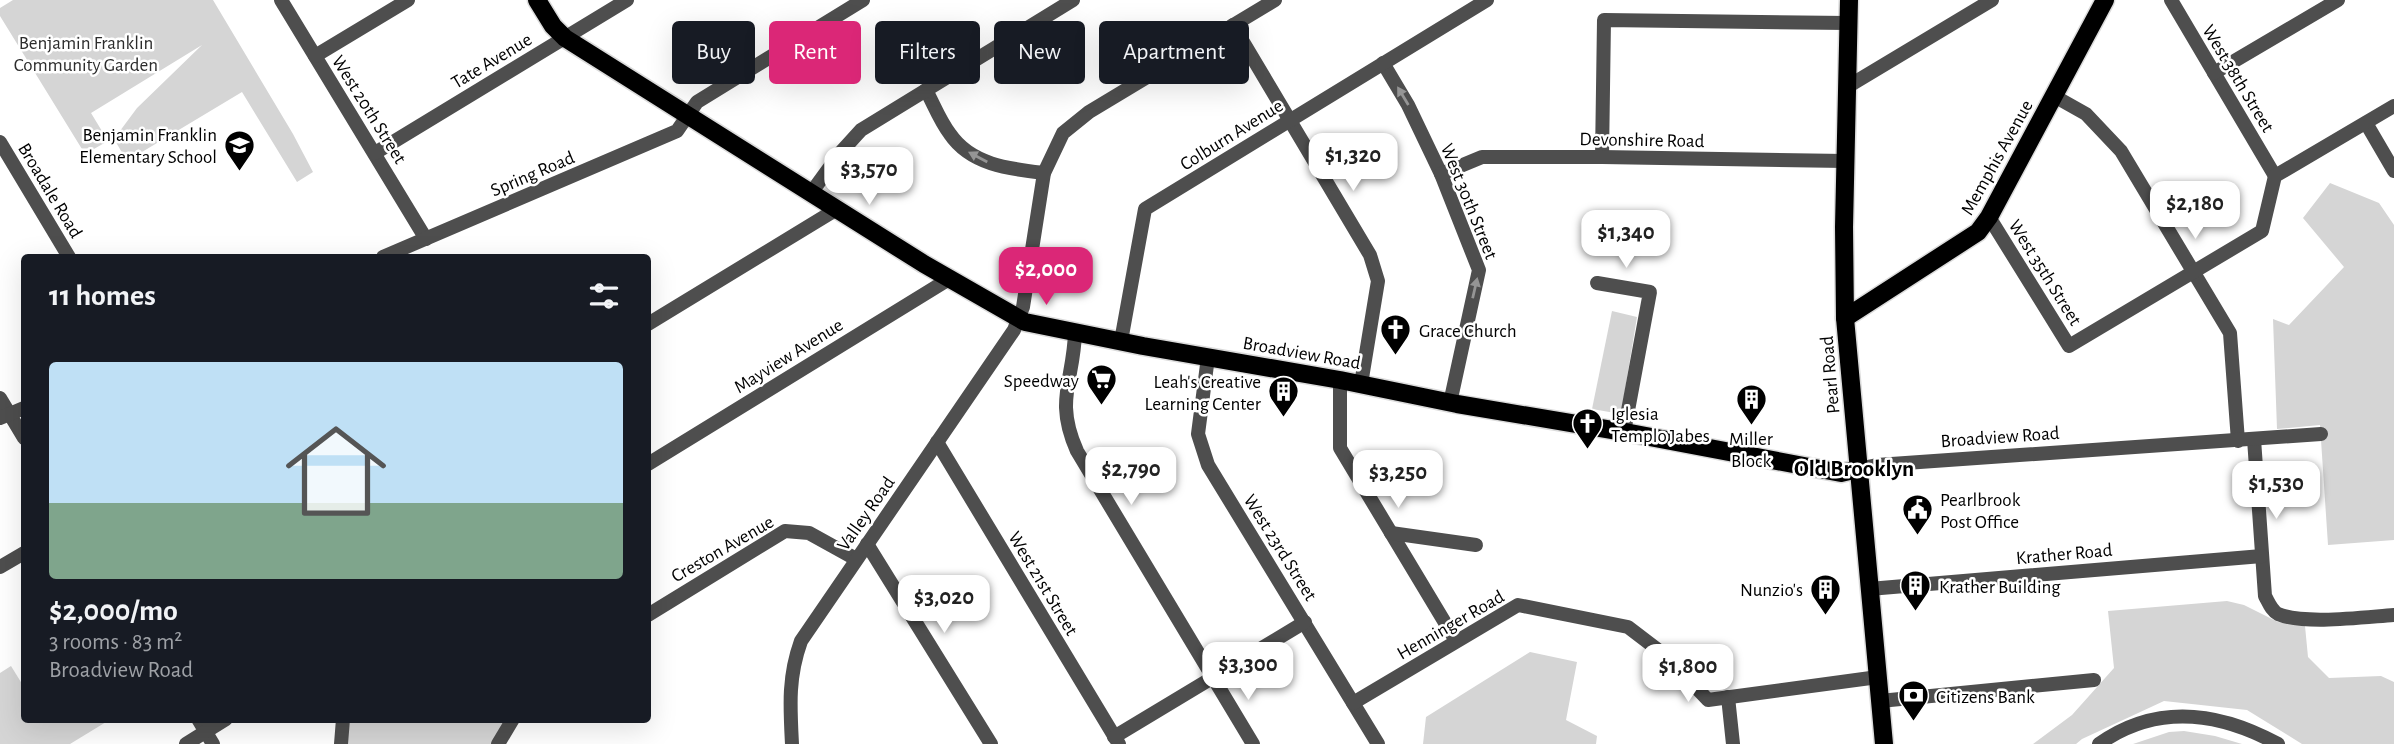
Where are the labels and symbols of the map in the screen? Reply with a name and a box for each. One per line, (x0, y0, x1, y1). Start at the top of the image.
street label: West 38th Street (2198, 22, 2277, 136)
street label: Tate Avenue (448, 30, 535, 93)
park label: Benjamin Franklin Community Garden (14, 34, 158, 75)
street label: West 20th Street (328, 52, 410, 167)
one-way arrow (1397, 86, 1409, 105)
street label: Colburn Avenue (1177, 96, 1287, 174)
street label: Memphis Avenue (1958, 97, 2037, 218)
place label: Benjamin Franklin Elementary School (79, 126, 217, 167)
school or university icon: Benjamin Franklin Elementary School (223, 128, 257, 172)
street label: Devonshire Road (1579, 130, 1705, 151)
pin: $1,320 (1296, 134, 1410, 193)
street label: Broadale Road (14, 140, 86, 242)
street label: West 30th Street (1437, 141, 1500, 262)
street label: Spring Road (488, 148, 577, 201)
pin: $3,570 (812, 148, 926, 207)
one-way arrow (968, 152, 988, 164)
pin: $2,180 (2138, 182, 2252, 241)
pin: $1,340 (1569, 210, 1683, 270)
street label: West 35th Street (2005, 217, 2085, 329)
pin: $2,000 (989, 247, 1103, 307)
one-way arrow (1470, 277, 1481, 299)
church icon: Grace Church (1379, 313, 1413, 357)
street label: Mayview Avenue (731, 315, 846, 397)
place label: Grace Church (1419, 322, 1517, 341)
street label: Broadview Road (1241, 334, 1362, 373)
street label: Pearl Road (1818, 335, 1843, 415)
supermarket icon: Speedway (1085, 363, 1119, 407)
place label: Speedway (1004, 372, 1079, 391)
place label: Leah's Creative Learning Center (1145, 373, 1261, 414)
building icon: Leah's Creative Learning Center (1267, 375, 1301, 419)
building icon: Miller Block (1734, 382, 1768, 426)
place label: Iglesia Templo Jabes (1611, 405, 1710, 446)
church icon: Iglesia Templo Jabes (1571, 407, 1605, 451)
street label: Broadview Road (1940, 424, 2060, 451)
place label: Miller Block (1729, 430, 1773, 471)
pin: $2,790 (1074, 448, 1188, 507)
pin: $3,250 (1341, 450, 1455, 510)
district label: Old Brooklyn (1794, 458, 1914, 481)
pin: $1,530 (2219, 462, 2333, 521)
street label: Valley Road (834, 473, 899, 554)
street label: West 23rd Street (1239, 491, 1320, 604)
place label: Pearlbrook Post Office (1940, 491, 2021, 532)
public building icon: Pearlbrook Post Office (1900, 493, 1934, 537)
street label: Creston Avenue (668, 512, 777, 586)
street label: West 21st Street (1004, 529, 1081, 639)
street label: Krather Road (2015, 541, 2113, 568)
building icon: Krather Building (1899, 569, 1933, 613)
building icon: Nunzio's (1809, 572, 1843, 616)
pin: $3,020 (887, 576, 1001, 635)
place label: Krather Building (1939, 578, 2061, 597)
place label: Nunzio's (1740, 581, 1803, 600)
street label: Henninger Road (1394, 587, 1508, 664)
pin: $3,300 (1191, 642, 1305, 702)
pin: $1,800 (1631, 644, 1745, 704)
bank icon: Citizens Bank (1896, 679, 1930, 723)
place label: Citizens Bank (1936, 688, 2035, 707)

